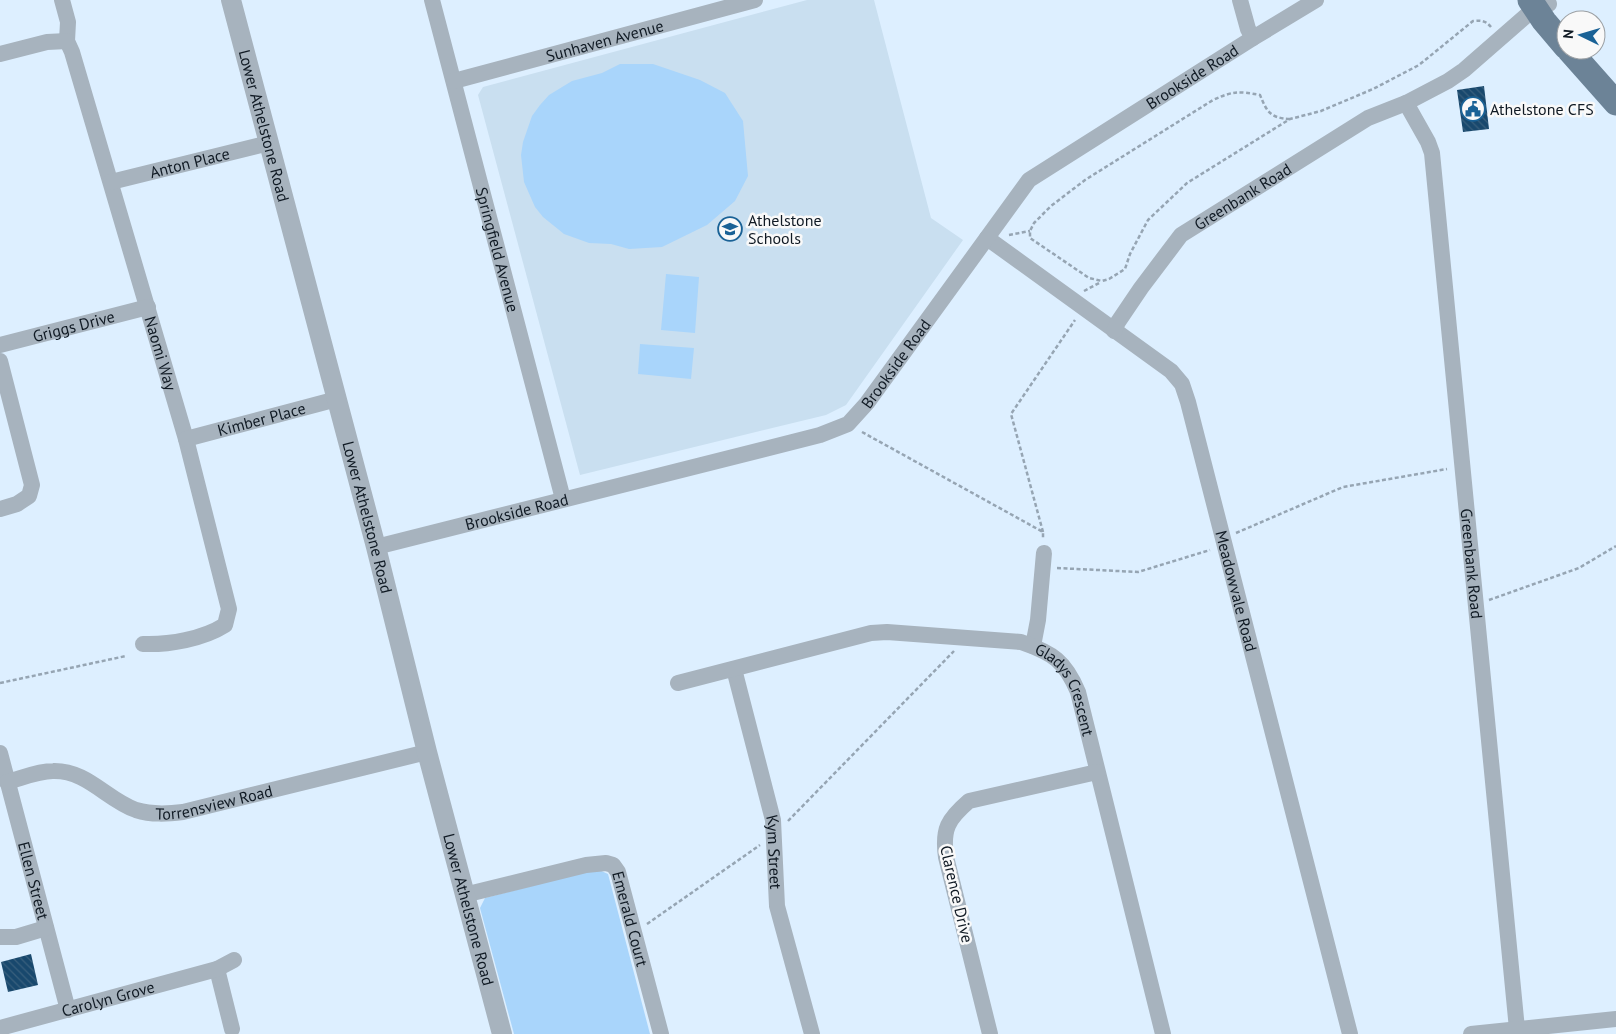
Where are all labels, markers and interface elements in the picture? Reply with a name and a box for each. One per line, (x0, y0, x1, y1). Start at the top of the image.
north arrow (1556, 10, 1606, 60)
street label: Sunhaven Avenue (544, 15, 666, 66)
text: N (1559, 28, 1577, 39)
street label: Brookside Road (1142, 40, 1242, 113)
street label: Lower Athelstone Road (235, 47, 294, 204)
public building icon: Athelstone CFS (1460, 96, 1486, 122)
place label: Athelstone CFS (1490, 99, 1594, 119)
street label: Anton Place (148, 143, 232, 182)
street label: Greenbank Road (1190, 159, 1295, 234)
street label: Springfield Avenue (472, 185, 523, 314)
place label: Athelstone Schools (748, 210, 822, 248)
school or university icon: Athelstone Schools (717, 216, 743, 242)
street label: Griggs Drive (31, 306, 117, 346)
street label: Naomi Way (140, 314, 181, 393)
street label: Brookside Road (856, 315, 935, 412)
street label: Kimber Place (215, 398, 308, 440)
street label: Lower Athelstone Road (338, 439, 397, 595)
street label: Brookside Road (463, 489, 570, 534)
street label: Greenbank Road (1457, 507, 1487, 620)
street label: Meadowvale Road (1211, 528, 1262, 654)
street label: Gladys Crescent (1032, 639, 1099, 739)
street label: Torrensview Road (155, 780, 275, 824)
street label: Kym Street (762, 812, 786, 890)
street label: Lower Athelstone Road (439, 831, 499, 988)
street label: Ellen Street (14, 839, 54, 922)
street label: Clarence Drive (936, 843, 978, 945)
street label: Emerald Court (608, 869, 653, 969)
street label: Carolyn Grove (59, 976, 157, 1021)

